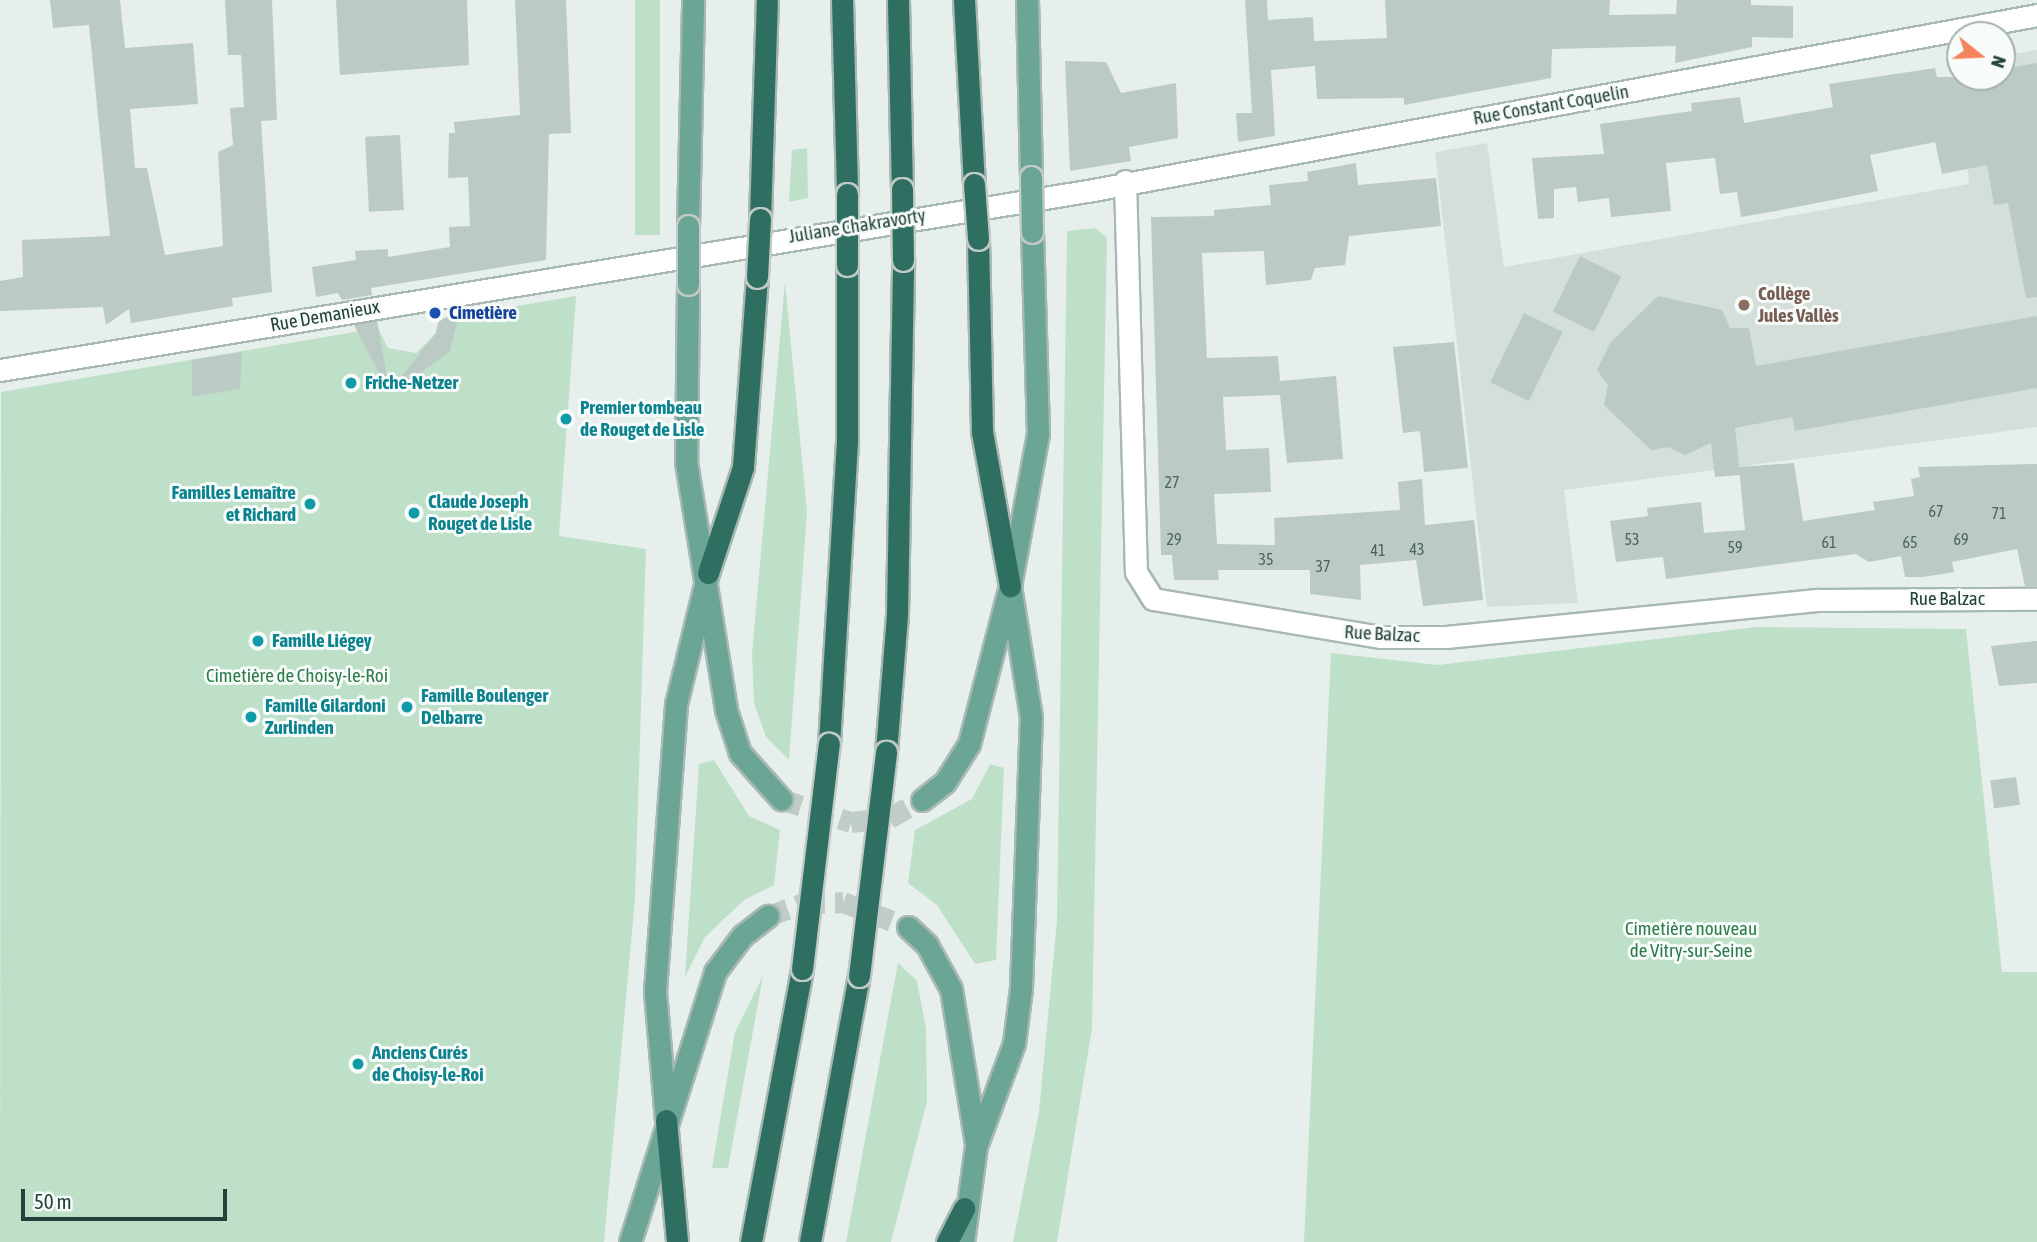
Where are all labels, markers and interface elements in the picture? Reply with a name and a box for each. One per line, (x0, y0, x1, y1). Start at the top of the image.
north arrow (1946, 21, 2016, 91)
text: N (1987, 53, 2011, 71)
street label: Rue Constant Coquelin (1471, 80, 1631, 130)
street label: Juliane Chakravorty (787, 204, 927, 248)
place label: Collège Jules Vallès (1758, 283, 1839, 327)
street label: Rue Demanieux (268, 295, 382, 337)
marker: Collège Jules Vallès (1736, 297, 1752, 313)
place label: Cimetière (449, 302, 517, 324)
marker: Cimetière (427, 305, 443, 321)
place label: Friche-Netzer (365, 372, 458, 394)
marker: Friche-Netzer (343, 375, 359, 391)
place label: Premier tombeau de Rouget de Lisle (580, 397, 704, 441)
marker: Premier tombeau de Rouget de Lisle (558, 411, 574, 427)
house number: 27 (1164, 472, 1180, 492)
place label: Familles Lemaître et Richard (171, 482, 296, 526)
place label: Claude Joseph Rouget de Lisle (428, 491, 532, 535)
marker: Familles Lemaître et Richard (302, 496, 318, 512)
house number: 67 (1928, 501, 1944, 521)
house number: 71 (1991, 503, 2007, 523)
marker: Claude Joseph Rouget de Lisle (406, 505, 422, 521)
house number: 29 (1166, 529, 1182, 549)
house number: 53 (1624, 529, 1640, 549)
house number: 69 (1953, 529, 1969, 549)
house number: 61 (1821, 532, 1837, 552)
house number: 65 (1902, 532, 1918, 552)
house number: 59 (1727, 537, 1743, 557)
house number: 43 (1409, 539, 1425, 559)
house number: 41 (1370, 540, 1386, 560)
house number: 35 (1258, 549, 1274, 569)
house number: 37 (1315, 556, 1331, 576)
street label: Rue Balzac (1909, 588, 1985, 610)
street label: Rue Balzac (1344, 621, 1420, 647)
place label: Famille Liégey (272, 630, 372, 652)
marker: Famille Liégey (250, 633, 266, 649)
park label: Cimetière de Choisy-le-Roi (206, 665, 388, 687)
place label: Famille Boulenger Delbarre (421, 685, 548, 729)
place label: Famille Gilardoni Zurlinden (265, 695, 386, 739)
marker: Famille Boulenger Delbarre (399, 699, 415, 715)
marker: Famille Gilardoni Zurlinden (243, 709, 259, 725)
park label: Cimetière nouveau de Vitry-sur-Seine (1625, 918, 1757, 962)
place label: Anciens Curés de Choisy-le-Roi (372, 1042, 484, 1086)
marker: Anciens Curés de Choisy-le-Roi (350, 1056, 366, 1072)
scale bar (24, 1176, 231, 1220)
text: 50 m (34, 1189, 72, 1213)

